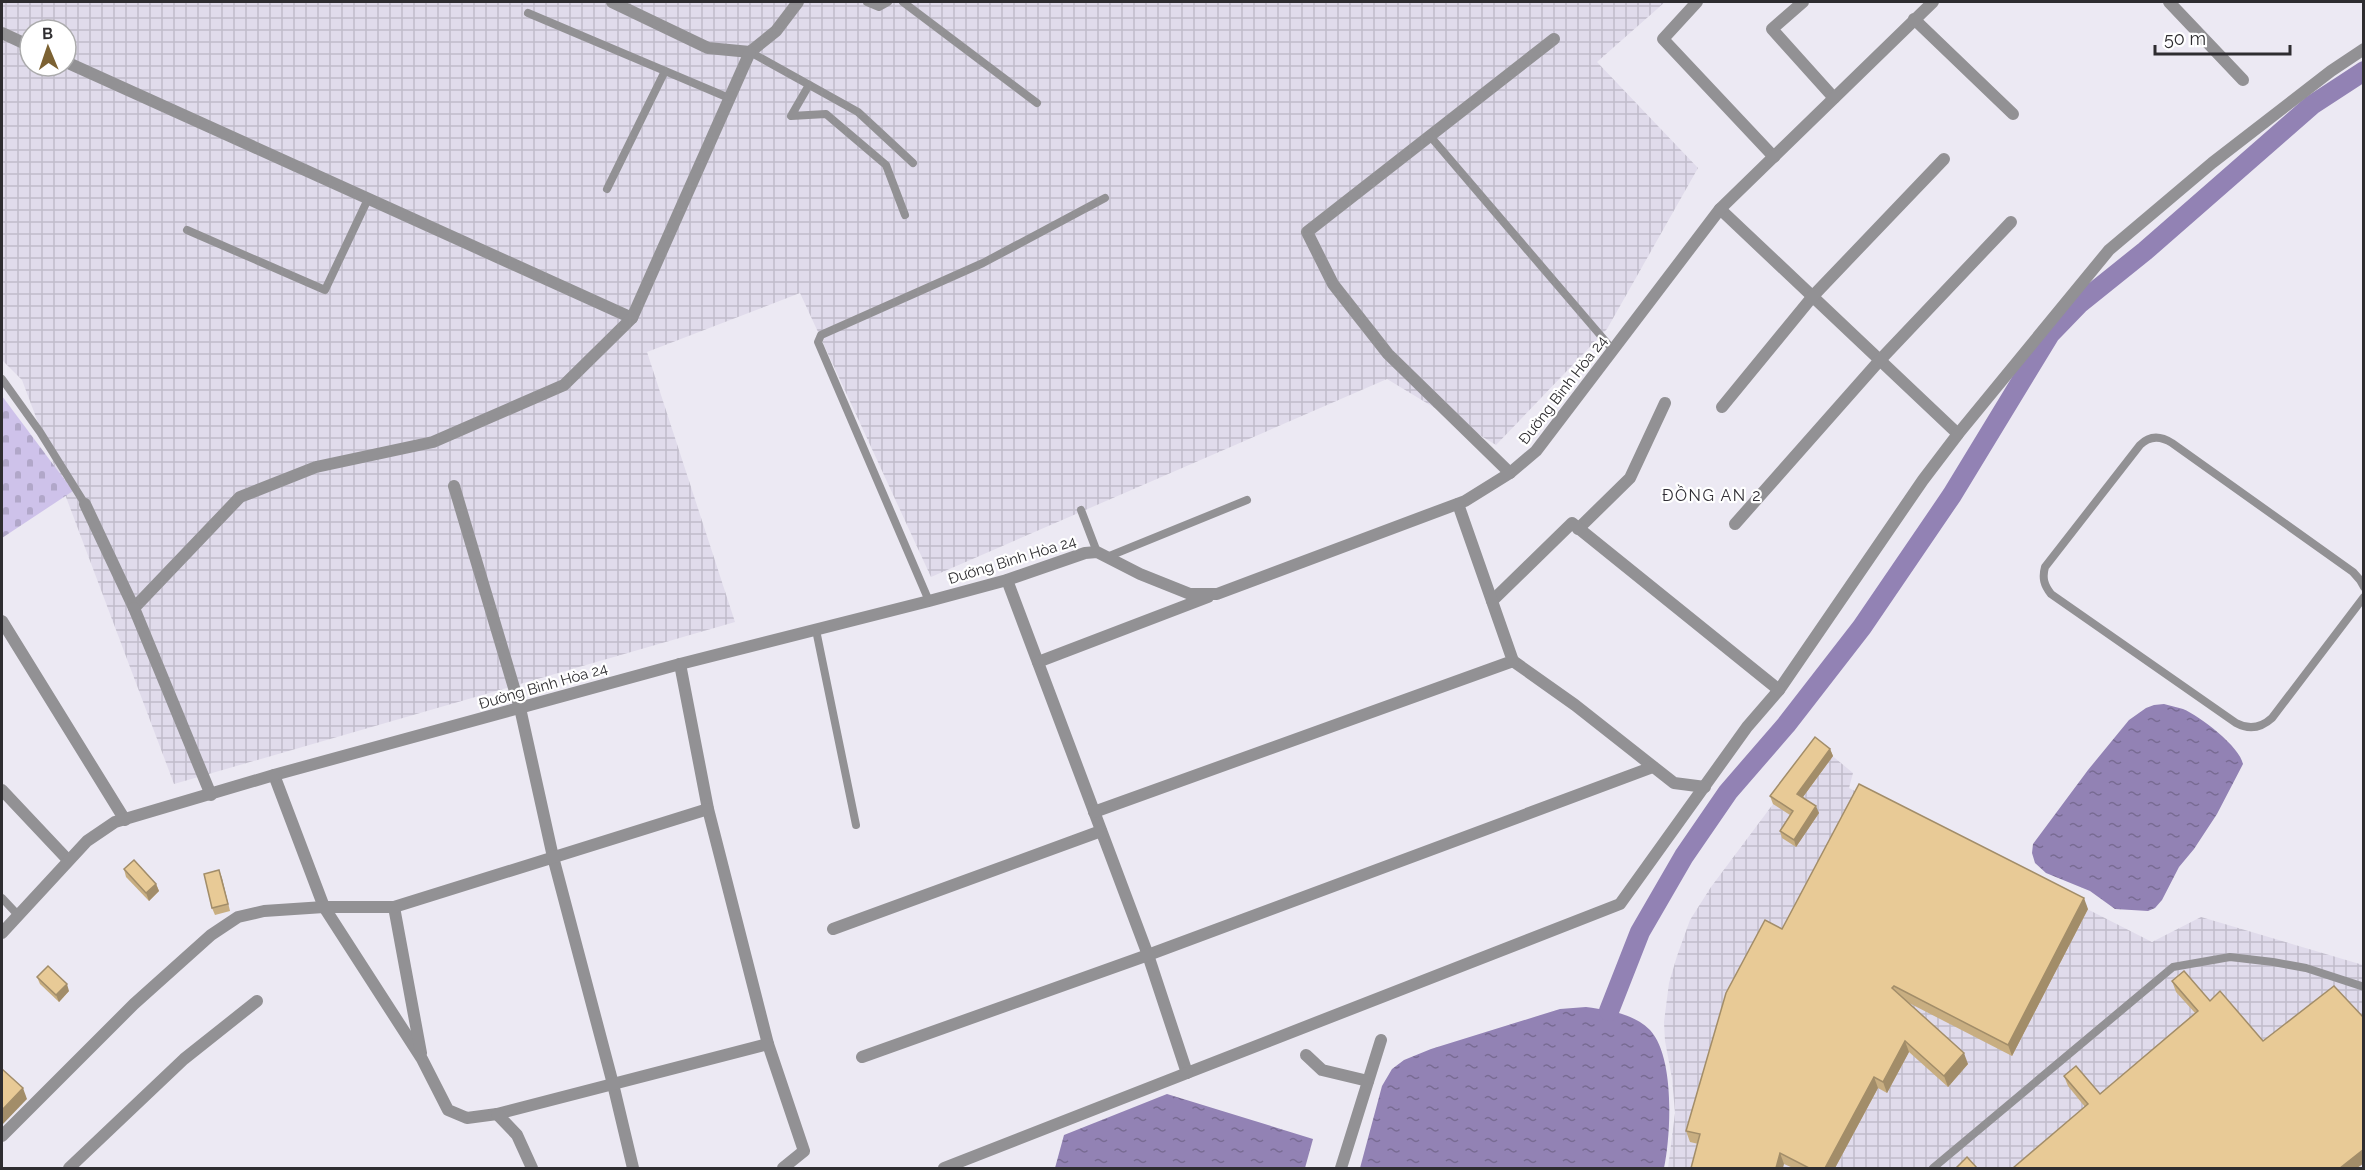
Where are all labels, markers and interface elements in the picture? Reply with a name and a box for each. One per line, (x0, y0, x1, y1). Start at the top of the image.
north arrow (18, 18, 78, 78)
scale bar (2155, 18, 2290, 56)
text: B (42, 24, 53, 43)
text: 50 m (2164, 28, 2206, 49)
street label: Đường Bình Hòa 24 (1515, 332, 1611, 448)
district label: ĐỒNG AN 2 (1662, 484, 1762, 505)
street label: Đường Bình Hòa 24 (946, 532, 1078, 588)
street label: Đường Bình Hòa 24 (477, 659, 609, 713)

